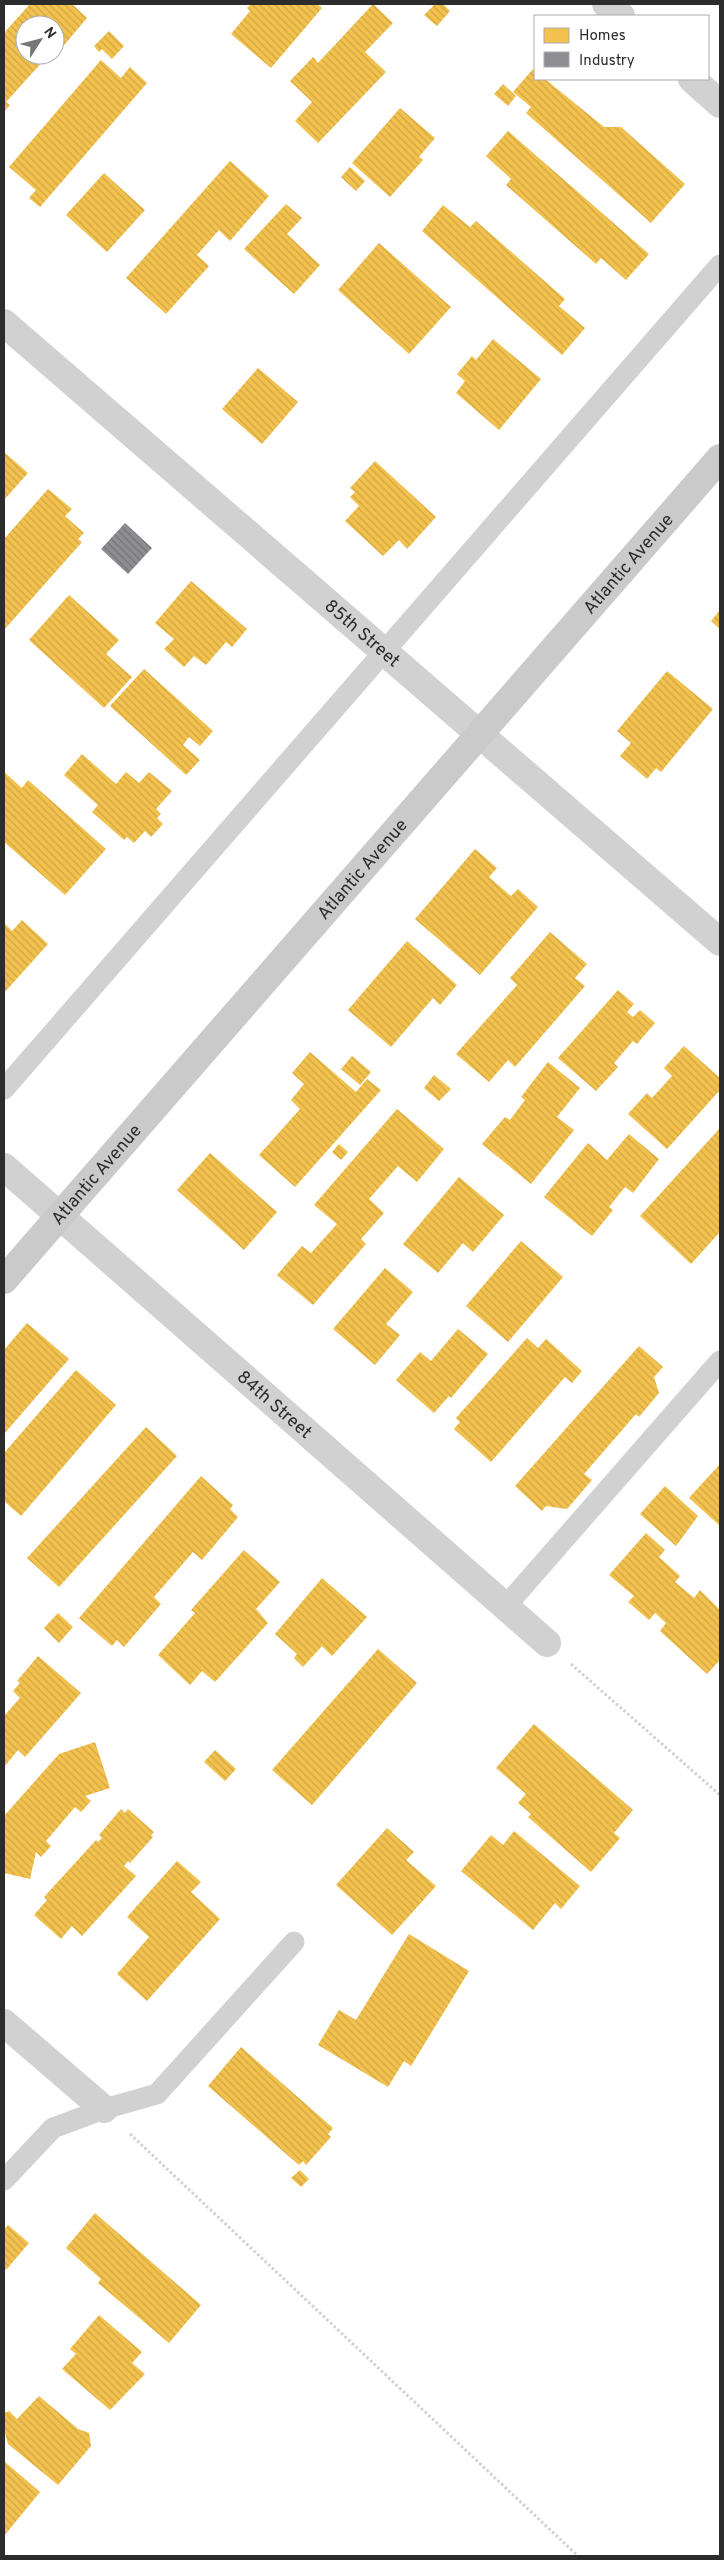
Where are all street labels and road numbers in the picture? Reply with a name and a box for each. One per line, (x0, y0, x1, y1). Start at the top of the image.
street label: Atlantic Avenue (579, 509, 679, 620)
street label: 85th Street (319, 595, 404, 673)
street label: Atlantic Avenue (313, 815, 413, 925)
street label: Atlantic Avenue (47, 1120, 147, 1231)
street label: 84th Street (231, 1366, 316, 1445)

